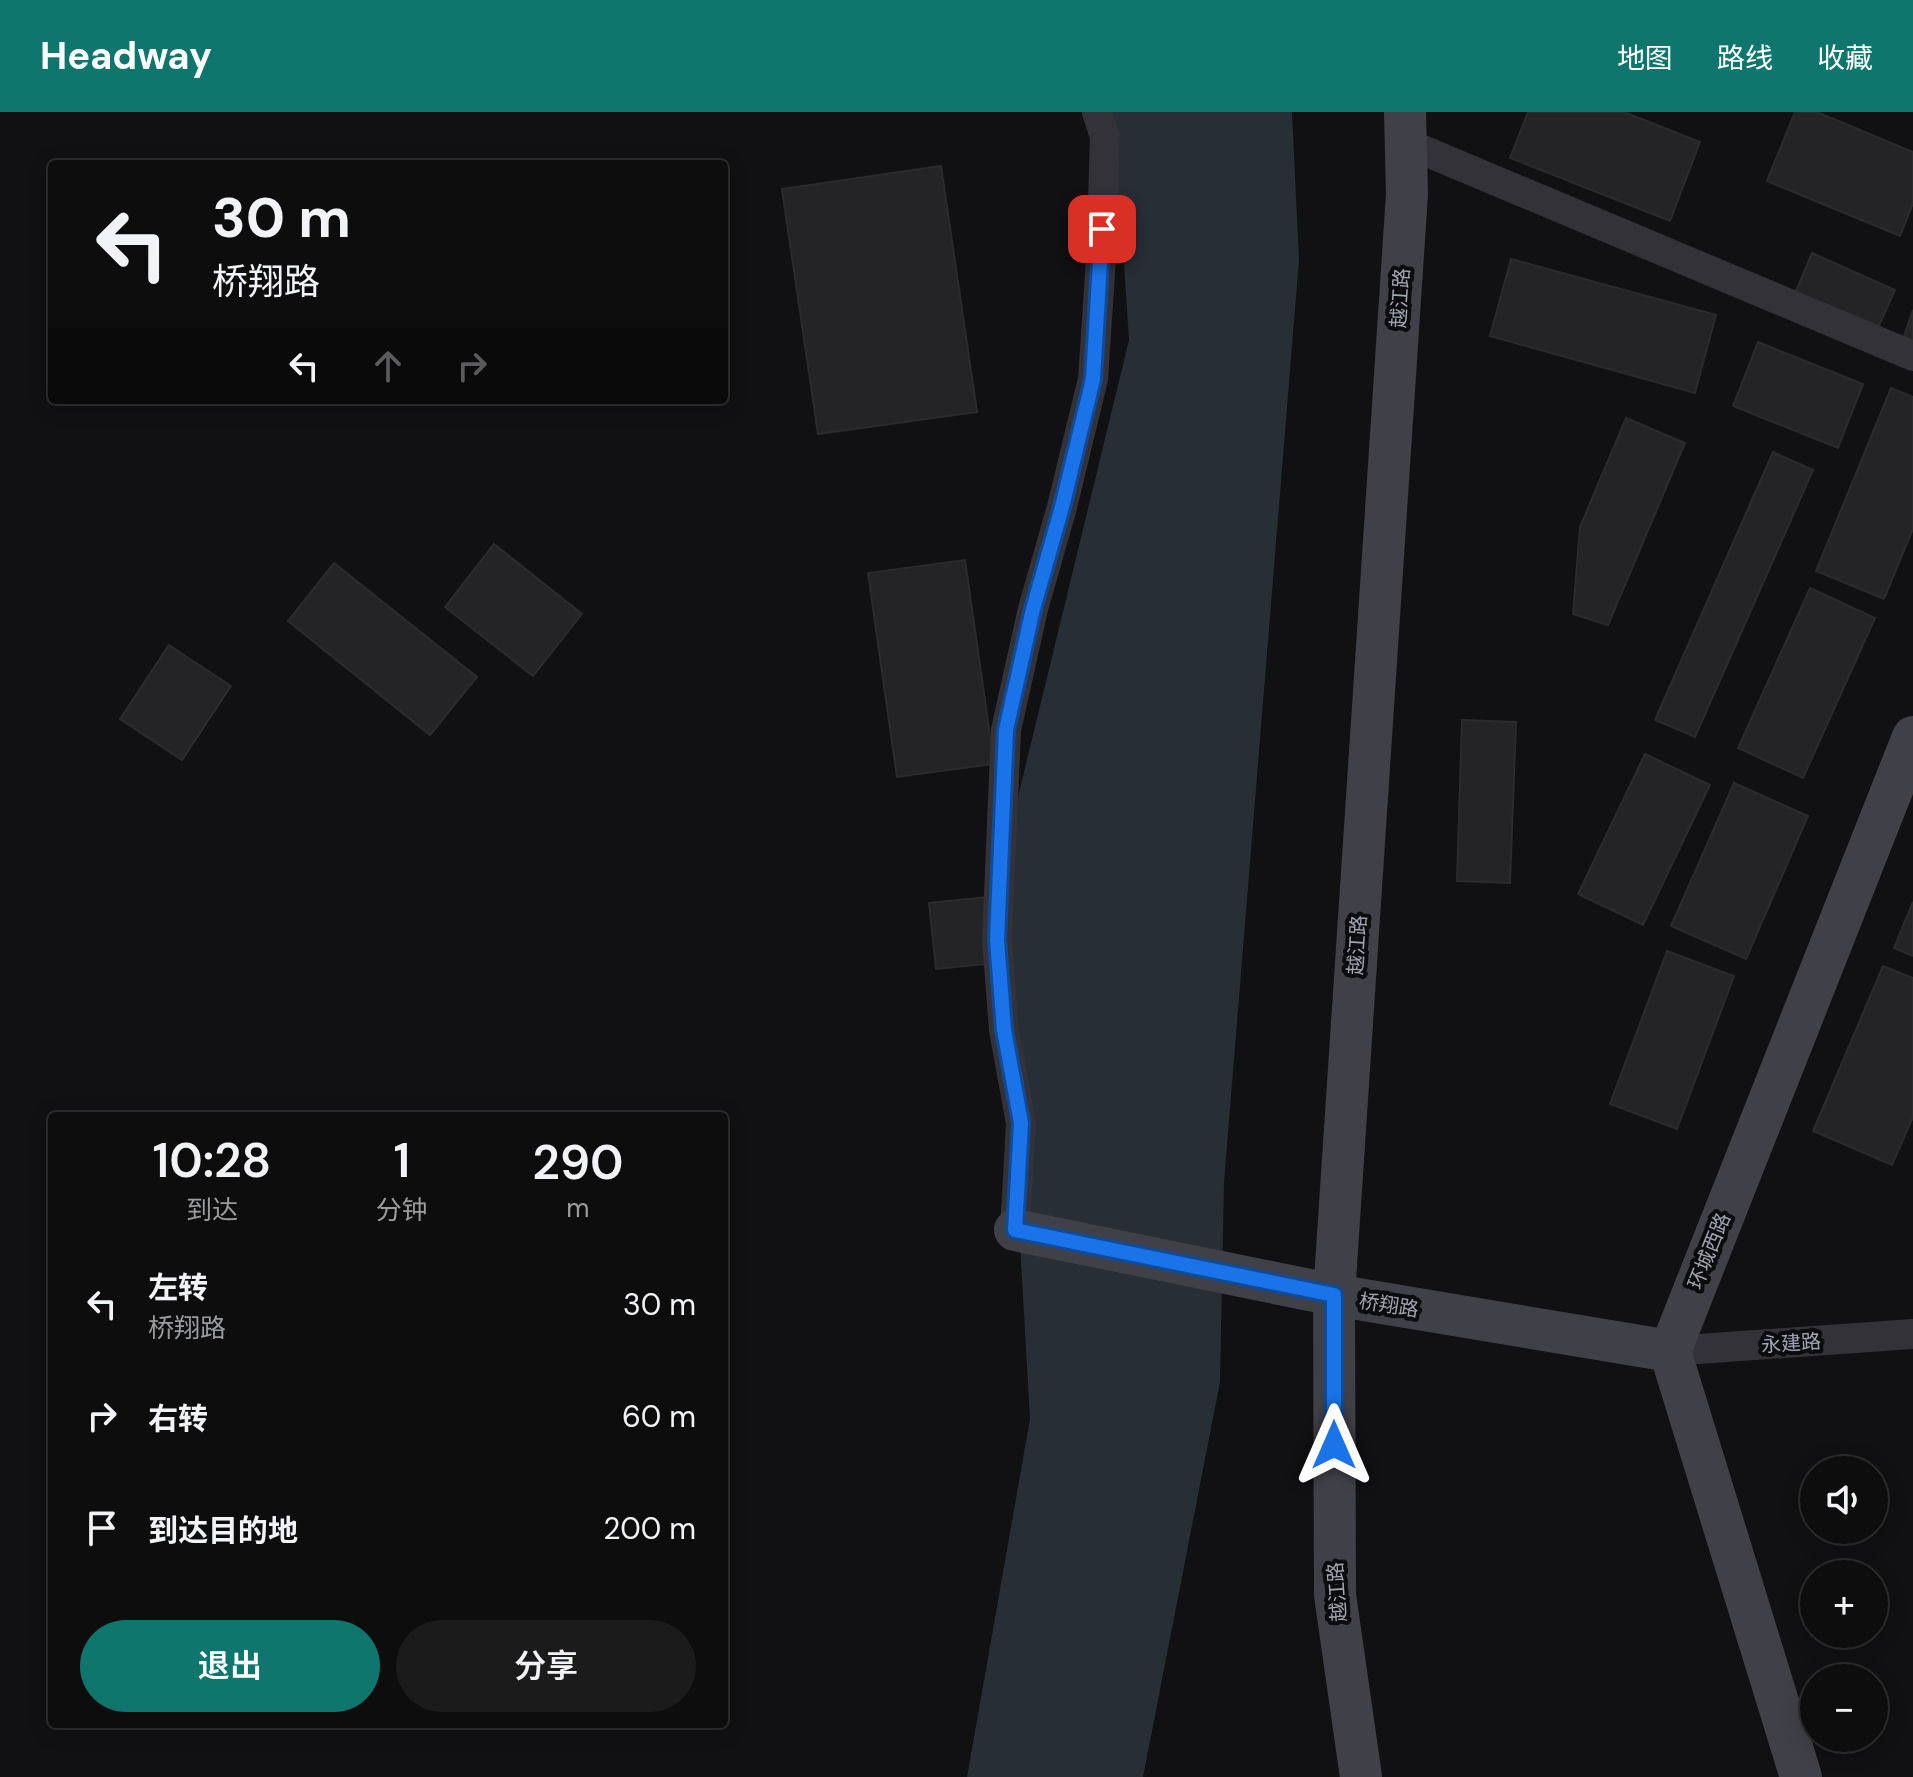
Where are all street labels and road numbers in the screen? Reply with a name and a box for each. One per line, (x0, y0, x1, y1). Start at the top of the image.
street label: 越江路 (1385, 267, 1415, 329)
street label: 越江路 (1342, 914, 1372, 976)
street label: 环城西路 (1682, 1209, 1736, 1293)
street label: 桥翔路 (1357, 1287, 1421, 1323)
street label: 永建路 (1760, 1328, 1822, 1358)
street label: 越江路 (1322, 1561, 1352, 1623)

